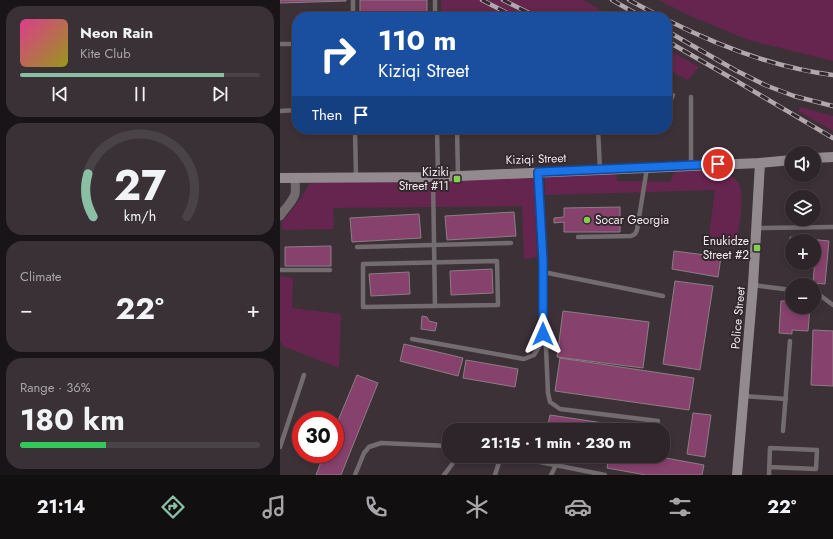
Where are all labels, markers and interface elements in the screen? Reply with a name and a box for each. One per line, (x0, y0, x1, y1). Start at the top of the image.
text: 110 m (378, 20, 456, 61)
text: Neon Rain (80, 22, 153, 44)
icon: right (312, 28, 364, 80)
text: Kite Club (80, 44, 131, 63)
text: Kiziqi Street (378, 58, 469, 84)
icon: previous (49, 83, 71, 105)
icon: pause (129, 83, 151, 105)
icon: next (209, 83, 231, 105)
text: Then (312, 104, 342, 126)
icon: arrive (350, 104, 372, 126)
map controls (785, 146, 821, 314)
button: sound (785, 146, 821, 182)
pin (701, 147, 735, 181)
street label: Kiziqi Street (505, 149, 567, 169)
icon: arrive (707, 153, 729, 175)
text: 27 (114, 155, 166, 216)
place label: Kiziki Street #11 (399, 163, 449, 195)
marker: Kiziki Street #11 (452, 174, 462, 184)
button: layers (785, 190, 821, 226)
text: km/h (124, 205, 156, 225)
place label: Socar Georgia (595, 211, 669, 229)
marker: Socar Georgia (582, 215, 592, 225)
place label: Enukidze Street #2 (703, 232, 749, 264)
button: + (785, 234, 821, 270)
marker: Enukidze Street #2 (752, 243, 762, 253)
text: Climate (20, 267, 61, 286)
button: − (785, 278, 821, 314)
street label: Police Street (726, 286, 750, 350)
text: 22° (116, 287, 164, 330)
text: − (20, 293, 33, 325)
text: + (246, 293, 260, 325)
position arrow (522, 313, 564, 355)
text: Range · 36% (20, 378, 91, 397)
text: 180 km (20, 398, 125, 441)
speed limit sign: 30 (292, 411, 344, 463)
text: 21:15 · 1 min · 230 m (481, 432, 631, 454)
icon: directions (159, 493, 187, 521)
icon: music (260, 493, 288, 521)
icon: phone (362, 493, 390, 521)
icon: climate (463, 493, 491, 521)
icon: car (564, 493, 592, 521)
icon: filters (666, 493, 694, 521)
text: 21:14 (37, 494, 85, 520)
text: 22° (767, 494, 796, 520)

